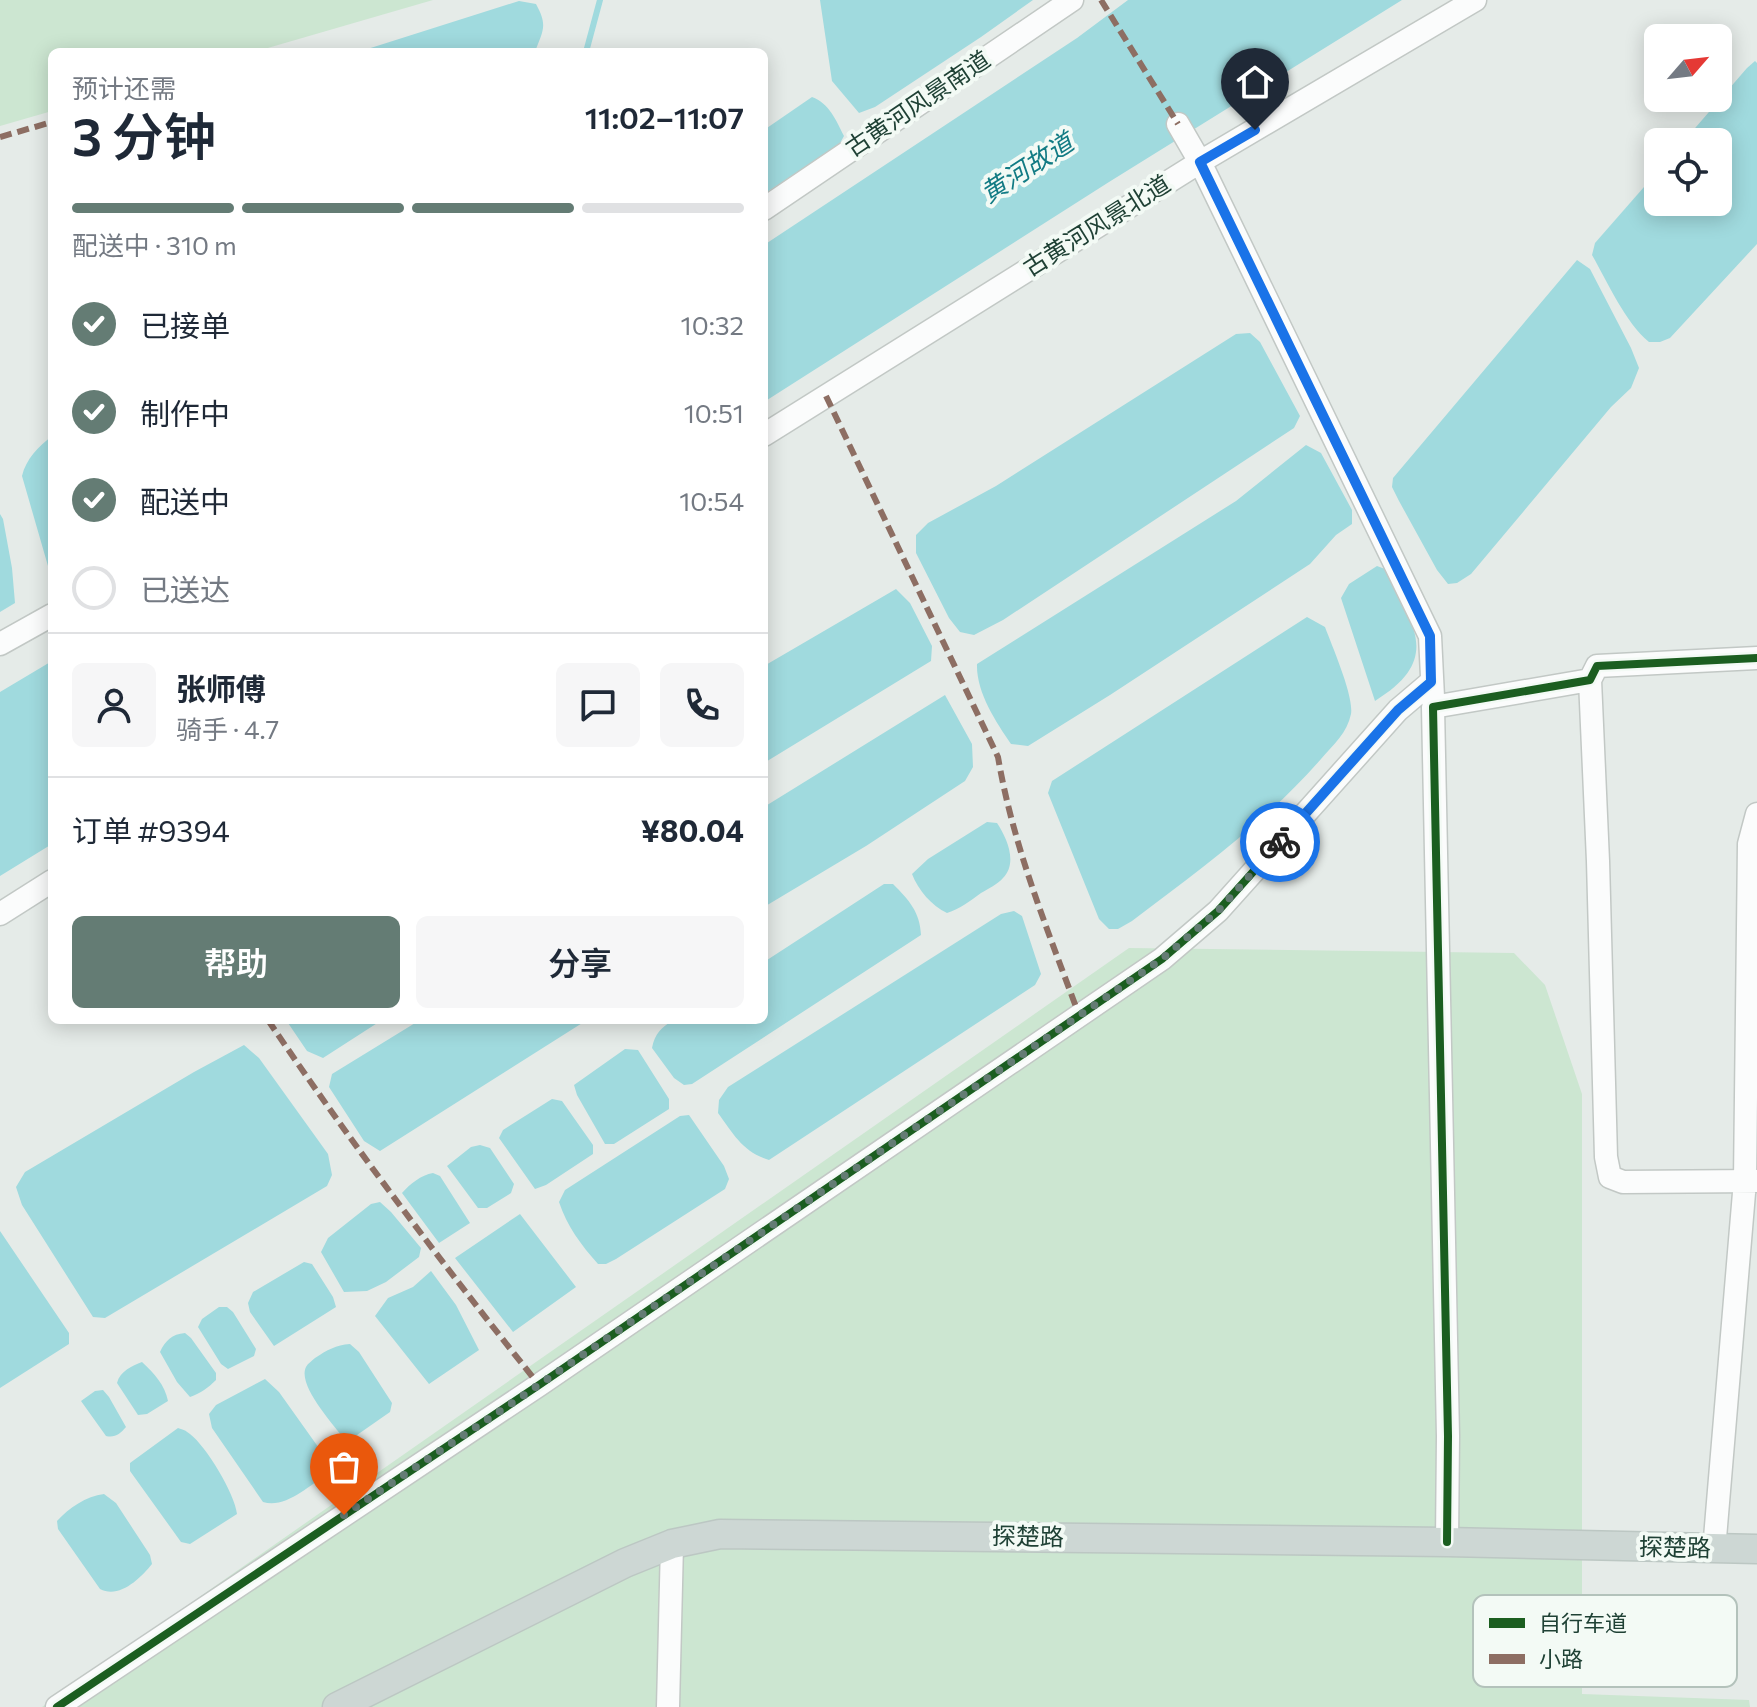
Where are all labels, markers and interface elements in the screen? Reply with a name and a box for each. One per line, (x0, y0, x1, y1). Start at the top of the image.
north arrow (1644, 24, 1732, 112)
map controls (1644, 24, 1732, 216)
street label: 古黄河风景南道 (839, 44, 995, 162)
pin (1221, 48, 1289, 130)
icon: home (1233, 60, 1277, 104)
text: 预计还需 (72, 72, 176, 103)
text: 11:02–11:07 (585, 98, 744, 135)
text: 3 分钟 (72, 103, 216, 167)
water label: 黄河故道 (974, 123, 1082, 208)
button: locate (1644, 128, 1732, 216)
street label: 古黄河风景北道 (1017, 168, 1175, 282)
text: 配送中 · 310 m (72, 229, 237, 260)
icon: check (72, 302, 116, 346)
text: 已接单 (140, 306, 230, 343)
text: 10:32 (681, 309, 744, 340)
icon: check (72, 390, 116, 434)
text: 制作中 (140, 394, 230, 431)
text: 10:51 (684, 397, 744, 428)
icon: check (72, 478, 116, 522)
text: 配送中 (140, 482, 230, 519)
text: 10:54 (679, 485, 744, 516)
text: 已送达 (140, 570, 230, 607)
button: person (72, 663, 156, 747)
button: chat (556, 663, 640, 747)
button: phone (660, 663, 744, 747)
text: 张师傅 (176, 669, 266, 706)
text: 骑手 · 4.7 (176, 713, 279, 744)
courier (1240, 802, 1320, 882)
text: 订单 #9394 (72, 811, 230, 848)
text: ¥80.04 (641, 811, 744, 848)
icon: bike (1258, 820, 1302, 864)
button: 帮助 (72, 916, 400, 1008)
button: 分享 (416, 916, 744, 1008)
pin (310, 1433, 378, 1515)
icon: bag (322, 1445, 366, 1489)
street label: 探楚路 (992, 1520, 1064, 1551)
street label: 探楚路 (1639, 1531, 1711, 1562)
legend (1473, 1595, 1737, 1687)
text: 自行车道 (1539, 1609, 1627, 1636)
text: 小路 (1539, 1645, 1583, 1672)

